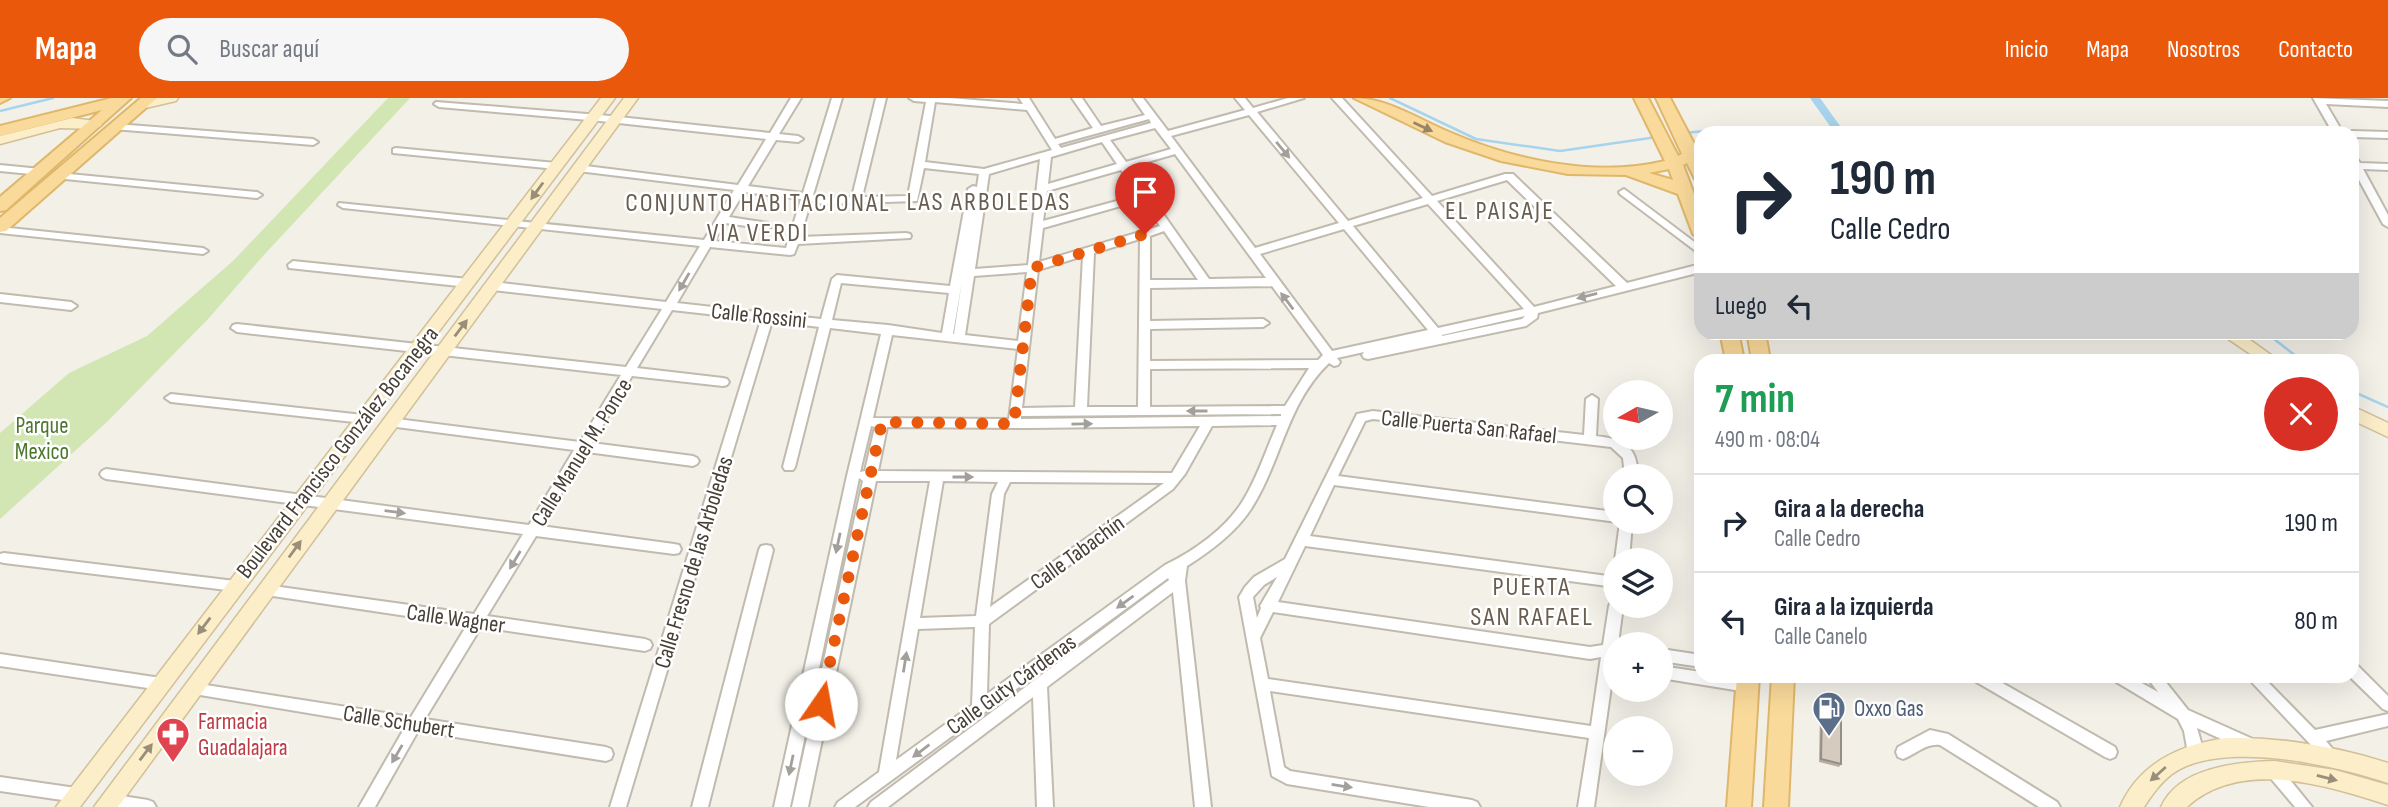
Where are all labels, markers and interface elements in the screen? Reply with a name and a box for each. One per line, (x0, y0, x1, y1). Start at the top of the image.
search box (139, 18, 629, 81)
text: Mapa (35, 29, 97, 69)
icon: search (163, 30, 201, 68)
text: Buscar aquí (219, 34, 319, 65)
text: Inicio (2005, 35, 2048, 64)
text: Mapa (2086, 35, 2129, 64)
text: Nosotros (2167, 35, 2240, 64)
text: Contacto (2278, 35, 2353, 64)
one-way arrow (1413, 121, 1433, 132)
one-way arrow (1276, 141, 1291, 159)
text: 190 m (1830, 150, 1936, 209)
icon: right (1715, 154, 1806, 245)
pin (1115, 162, 1175, 234)
icon: arrive (1126, 173, 1164, 211)
one-way arrow (531, 182, 545, 200)
district label: LAS ARBOLEDAS (907, 187, 1071, 218)
district label: CONJUNTO HABITACIONAL VIA VERDI (625, 188, 891, 249)
district label: EL PAISAJE (1445, 196, 1555, 227)
text: Calle Cedro (1830, 210, 1951, 249)
one-way arrow (678, 273, 690, 292)
icon: left (1781, 287, 1819, 325)
text: Luego (1715, 291, 1767, 322)
one-way arrow (1576, 292, 1597, 302)
one-way arrow (1280, 293, 1295, 311)
street label: Calle Rossini (710, 297, 808, 335)
one-way arrow (453, 319, 467, 337)
street label: Boulevard Francisco González Bocanegra (231, 321, 445, 584)
street label: Calle Manuel M. Ponce (525, 373, 639, 532)
text: 7 min (1715, 374, 1795, 425)
button: close (2264, 377, 2338, 451)
north arrow (1603, 380, 1673, 450)
map controls (1603, 380, 1673, 786)
street label: Calle Puerta San Rafael (1380, 404, 1558, 450)
one-way arrow (1186, 405, 1208, 417)
park label: Parque Mexico (15, 412, 69, 466)
one-way arrow (1072, 418, 1094, 429)
text: 490 m · 08:04 (1715, 426, 1820, 454)
street label: Calle Fresno de las Arboledas (648, 453, 740, 672)
button: search (1603, 464, 1673, 534)
one-way arrow (952, 471, 974, 483)
text: Gira a la derecha (1774, 494, 1924, 525)
icon: right (1715, 504, 1753, 542)
one-way arrow (385, 507, 407, 518)
text: 190 m (2285, 508, 2338, 539)
street label: Calle Tabachín (1025, 509, 1130, 596)
text: Calle Cedro (1774, 525, 1861, 553)
one-way arrow (833, 532, 844, 554)
one-way arrow (288, 540, 302, 559)
button: layers (1603, 548, 1673, 618)
one-way arrow (509, 551, 522, 570)
district label: PUERTA SAN RAFAEL (1470, 572, 1594, 633)
text: Gira a la izquierda (1774, 592, 1934, 623)
one-way arrow (1116, 595, 1134, 609)
street label: Calle Wagner (405, 598, 507, 640)
icon: left (1715, 602, 1753, 640)
text: 80 m (2294, 606, 2338, 637)
one-way arrow (197, 617, 212, 635)
text: Calle Canelo (1774, 623, 1868, 651)
street label: Calle Guty Cárdenas (941, 628, 1082, 741)
button: + (1603, 632, 1673, 702)
one-way arrow (900, 651, 911, 673)
position arrow (784, 667, 858, 741)
fuel station icon: Oxxo Gas (1810, 689, 1848, 738)
place label: Oxxo Gas (1854, 695, 1924, 723)
street label: Calle Schubert (341, 699, 456, 745)
place label: Farmacia Guadalajara (198, 708, 288, 762)
pharmacy icon: Farmacia Guadalajara (154, 715, 192, 764)
button: − (1603, 716, 1673, 786)
one-way arrow (138, 743, 152, 761)
one-way arrow (913, 743, 931, 758)
one-way arrow (391, 745, 403, 764)
one-way arrow (785, 754, 796, 776)
one-way arrow (2149, 766, 2167, 782)
one-way arrow (2316, 773, 2338, 784)
one-way arrow (1332, 781, 1354, 792)

